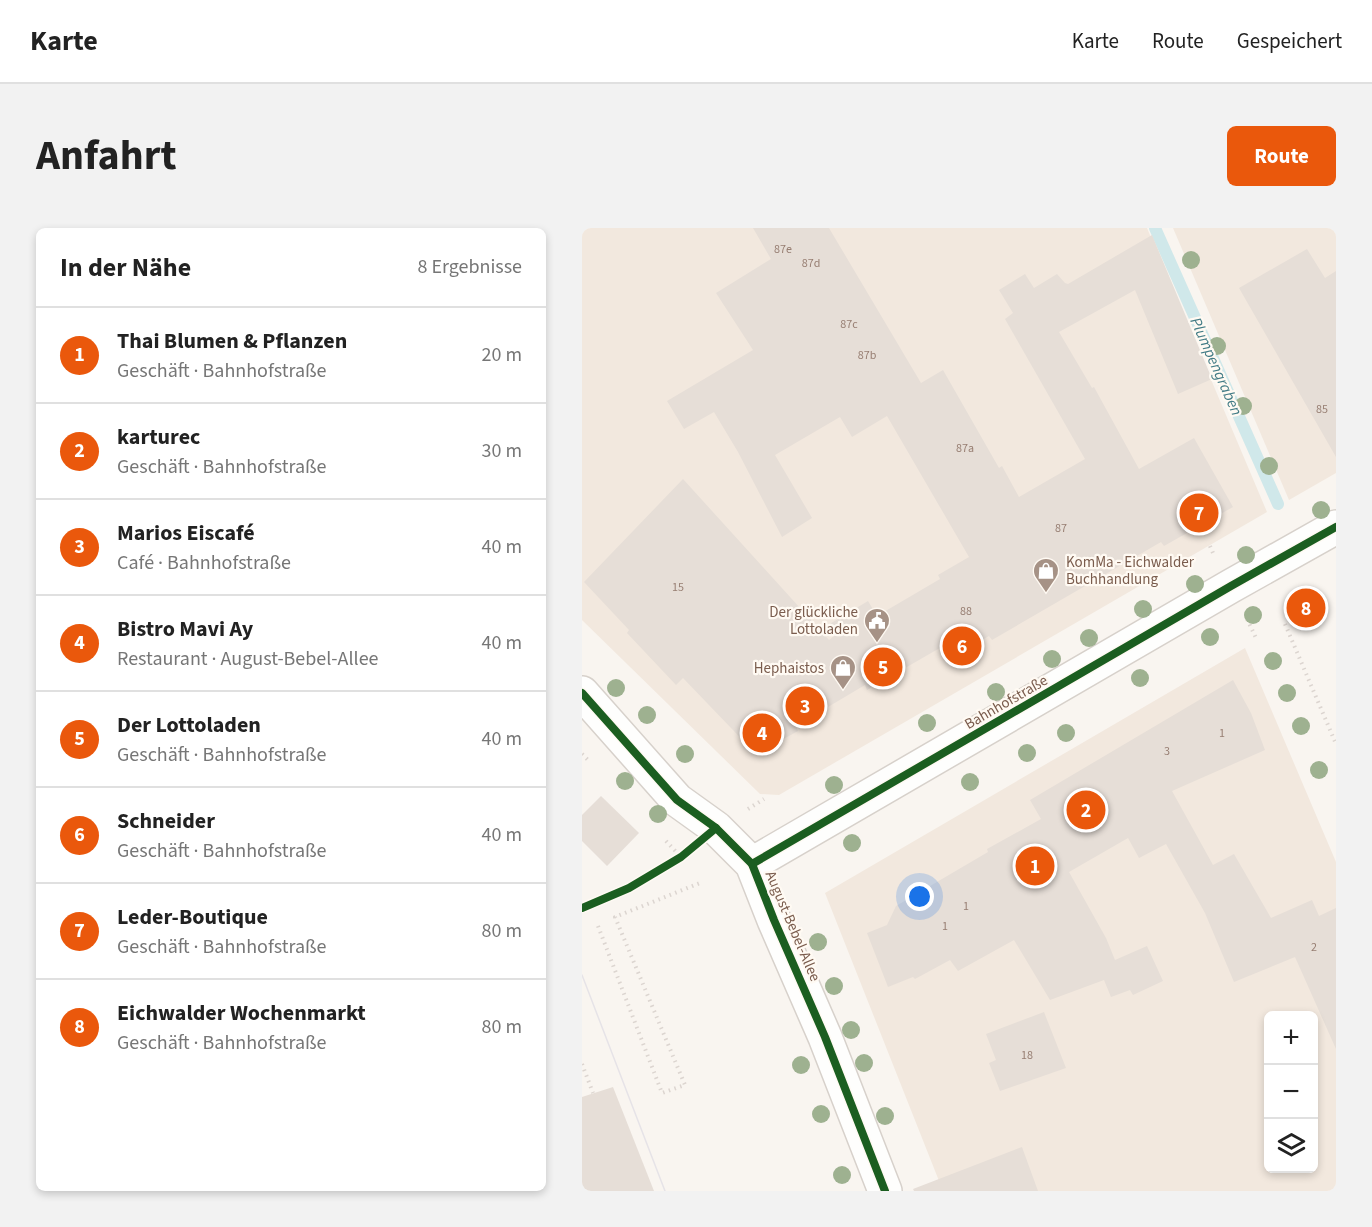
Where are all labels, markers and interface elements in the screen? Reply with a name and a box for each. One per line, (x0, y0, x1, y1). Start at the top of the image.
text: Karte (30, 21, 98, 61)
text: Karte (1072, 26, 1119, 56)
text: Route (1152, 26, 1204, 56)
text: Gespeichert (1237, 26, 1342, 56)
text: Anfahrt (36, 126, 177, 186)
button: Route (1227, 126, 1336, 186)
house number: 87e (774, 241, 792, 258)
text: In der Nähe (60, 249, 191, 286)
text: 8 Ergebnisse (417, 253, 522, 281)
house number: 87d (802, 255, 820, 272)
water label: Plumpengraben (1185, 314, 1248, 419)
house number: 87c (840, 316, 858, 333)
text: Thai Blumen & Pflanzen (117, 325, 347, 357)
text: 1 (74, 341, 85, 369)
text: 20 m (482, 341, 522, 369)
house number: 87b (858, 347, 877, 364)
text: Geschäft · Bahnhofstraße (117, 357, 326, 385)
house number: 85 (1316, 401, 1328, 418)
text: karturec (117, 421, 200, 453)
text: 2 (74, 437, 85, 465)
text: 30 m (482, 437, 522, 465)
house number: 87a (956, 440, 974, 457)
text: Geschäft · Bahnhofstraße (117, 453, 326, 481)
pin: 7 (1180, 490, 1218, 536)
text: Marios Eiscafé (117, 517, 255, 549)
house number: 87 (1055, 520, 1067, 537)
text: 3 (74, 533, 85, 561)
text: 40 m (482, 533, 522, 561)
text: Café · Bahnhofstraße (117, 549, 291, 577)
place label: KomMa - Eichwalder Buchhandlung (1066, 552, 1195, 590)
shop icon: KomMa - Eichwalder Buchhandlung (1031, 556, 1061, 594)
house number: 15 (672, 579, 684, 596)
pin: 8 (1286, 586, 1326, 631)
place label: Der glückliche Lottoladen (769, 602, 858, 640)
house number: 88 (960, 603, 972, 620)
public building icon: Der glückliche Lottoladen (862, 606, 892, 644)
text: Bistro Mavi Ay (117, 613, 253, 645)
pin: 6 (942, 624, 982, 668)
text: 4 (74, 629, 85, 657)
text: 40 m (482, 629, 522, 657)
pin: 5 (864, 644, 902, 690)
text: Restaurant · August-Bebel-Allee (117, 645, 379, 673)
shop icon: Hephaistos (828, 653, 858, 691)
place label: Hephaistos (754, 658, 824, 679)
street label: Bahnhofstraße (961, 670, 1052, 735)
pin: 3 (786, 684, 824, 728)
text: Der Lottoladen (117, 709, 261, 741)
pin: 4 (742, 710, 782, 756)
text: 5 (74, 725, 85, 753)
text: 40 m (482, 725, 522, 753)
house number: 1 (1219, 725, 1225, 742)
text: Geschäft · Bahnhofstraße (117, 741, 326, 769)
house number: 3 (1164, 743, 1170, 760)
pin: 2 (1066, 788, 1106, 832)
text: Schneider (117, 805, 215, 837)
text: 6 (74, 821, 85, 849)
text: 40 m (482, 821, 522, 849)
text: Geschäft · Bahnhofstraße (117, 837, 326, 865)
pin: 1 (1016, 844, 1054, 888)
street label: August-Bebel-Allee (760, 868, 825, 985)
your location (905, 882, 934, 911)
house number: 1 (963, 898, 969, 915)
text: Leder-Boutique (117, 901, 268, 933)
text: 7 (74, 917, 85, 945)
text: 80 m (482, 917, 522, 945)
house number: 1 (942, 918, 948, 935)
text: Geschäft · Bahnhofstraße (117, 933, 326, 961)
house number: 2 (1311, 939, 1317, 956)
text: Eichwalder Wochenmarkt (117, 997, 366, 1029)
map controls (1264, 1011, 1318, 1173)
button: + (1264, 1011, 1318, 1065)
text: 8 (74, 1013, 85, 1041)
text: 80 m (482, 1013, 522, 1041)
text: Geschäft · Bahnhofstraße (117, 1029, 326, 1057)
house number: 18 (1021, 1047, 1033, 1064)
button: − (1264, 1065, 1318, 1119)
button: layers (1264, 1119, 1318, 1173)

